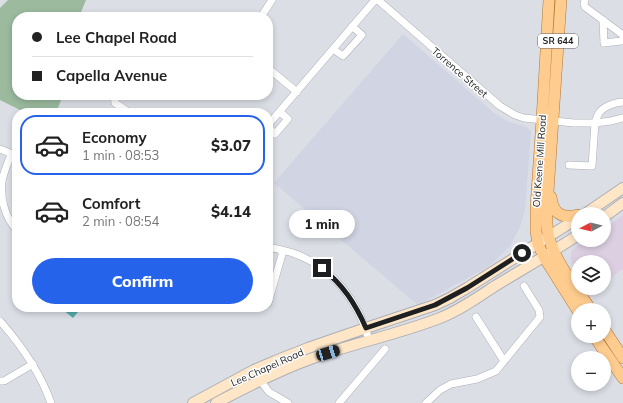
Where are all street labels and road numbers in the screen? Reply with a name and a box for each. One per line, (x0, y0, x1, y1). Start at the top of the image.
road number: SR 644 (538, 34, 578, 48)
street label: Torrence Street (429, 44, 491, 101)
street label: Old Keene Mill Road (530, 114, 549, 208)
street label: Lee Chapel Road (229, 346, 306, 389)

